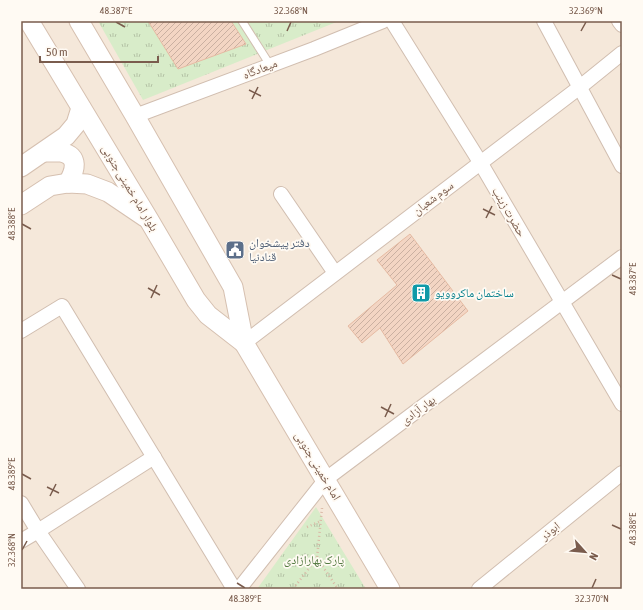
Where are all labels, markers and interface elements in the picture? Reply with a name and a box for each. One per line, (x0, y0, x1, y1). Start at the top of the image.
text: 48.387°E (100, 5, 133, 16)
text: 32.368°N (274, 5, 308, 16)
text: 32.369°N (569, 5, 603, 16)
scale bar (40, 38, 158, 64)
text: 50 m (46, 45, 68, 59)
street label: میعادگاه (241, 56, 279, 82)
street label: بلوار امام خمینی جنوبی (98, 142, 161, 234)
street label: سوم شعبان (410, 178, 457, 219)
street label: حضرت زینب (489, 185, 529, 240)
text: 48.388°E (6, 207, 17, 240)
place label: دفتر پیشخوان قنادنیا (249, 236, 310, 264)
public building icon: دفتر پیشخوان قنادنیا (224, 239, 246, 261)
text: 48.387°E (627, 262, 638, 295)
building icon: ساختمان ماکروویو (410, 282, 432, 304)
place label: ساختمان ماکروویو (435, 286, 514, 300)
street label: بهار آزادی (398, 392, 438, 428)
street label: امام خمینی جنوبی (291, 429, 344, 503)
text: 48.389°E (6, 457, 17, 490)
text: 48.388°E (627, 512, 638, 545)
street label: ابوذر (537, 519, 563, 544)
north arrow (565, 532, 605, 572)
text: 32.368°N (6, 533, 17, 567)
text: N (587, 551, 601, 562)
park label: پارک بهارازادی (284, 553, 345, 567)
text: 48.389°E (229, 593, 262, 604)
text: 32.370°N (575, 593, 609, 604)

